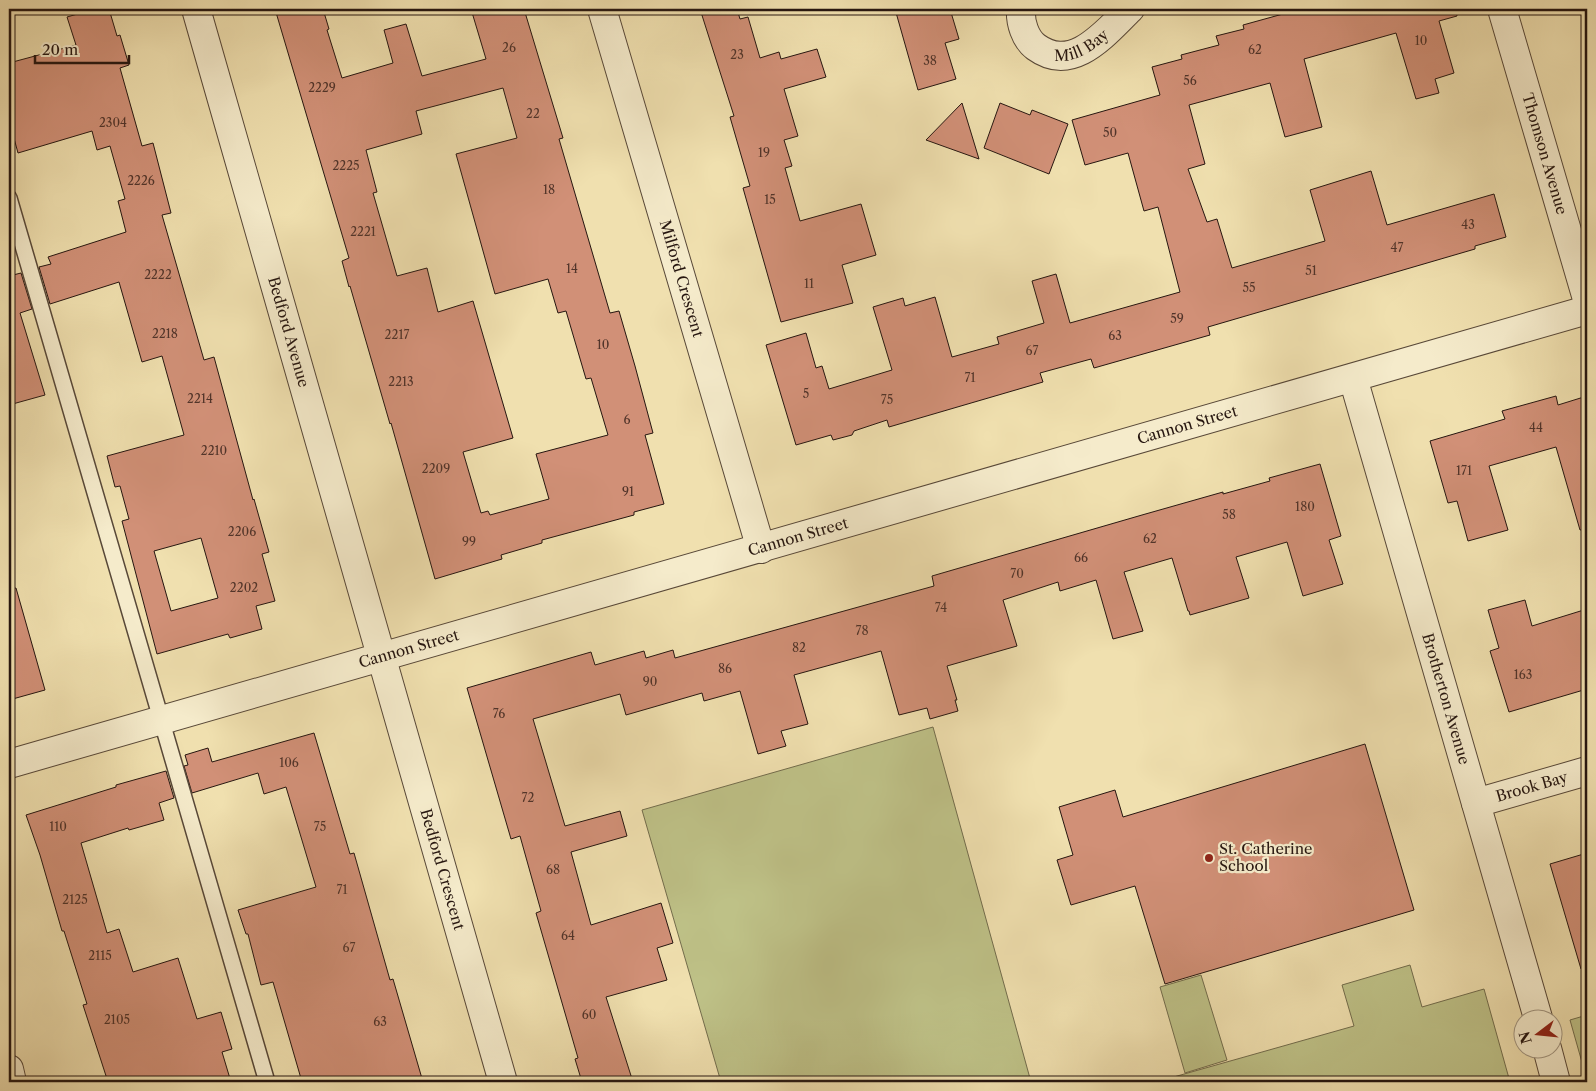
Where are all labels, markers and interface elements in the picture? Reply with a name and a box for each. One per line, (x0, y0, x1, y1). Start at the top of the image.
street label: Mill Bay (1054, 24, 1113, 65)
scale bar (35, 32, 129, 64)
house number: 10 (1415, 33, 1427, 48)
text: 20 m (42, 40, 78, 59)
house number: 26 (502, 40, 516, 55)
house number: 62 (1248, 42, 1262, 57)
house number: 23 (730, 47, 744, 62)
house number: 38 (923, 53, 937, 68)
house number: 56 (1183, 73, 1197, 88)
house number: 2229 (308, 80, 336, 95)
street label: Thomson Avenue (1518, 91, 1572, 217)
house number: 22 (526, 106, 540, 121)
house number: 2304 (99, 115, 127, 130)
house number: 50 (1103, 125, 1117, 140)
house number: 19 (758, 145, 770, 160)
house number: 2225 (332, 158, 360, 173)
house number: 2226 (127, 173, 155, 188)
house number: 18 (543, 182, 555, 197)
house number: 15 (764, 192, 776, 207)
street label: Milford Crescent (656, 217, 708, 340)
house number: 43 (1461, 217, 1475, 232)
house number: 2221 (350, 224, 376, 239)
house number: 47 (1391, 240, 1404, 255)
house number: 14 (566, 261, 578, 276)
house number: 51 (1305, 263, 1317, 278)
house number: 2222 (144, 267, 172, 282)
street label: Bedford Avenue (264, 274, 314, 390)
house number: 11 (804, 276, 814, 291)
house number: 55 (1242, 280, 1256, 295)
house number: 59 (1170, 311, 1184, 326)
house number: 2218 (152, 326, 178, 341)
house number: 2217 (385, 327, 409, 342)
house number: 63 (1108, 328, 1122, 343)
house number: 10 (597, 337, 609, 352)
house number: 67 (1026, 343, 1038, 358)
house number: 71 (965, 370, 975, 385)
house number: 2213 (388, 374, 414, 389)
house number: 5 (803, 386, 809, 401)
house number: 2214 (187, 391, 213, 406)
house number: 75 (881, 392, 893, 407)
street label: Cannon Street (1135, 401, 1240, 448)
house number: 6 (623, 412, 631, 427)
house number: 44 (1529, 420, 1543, 435)
house number: 2210 (201, 443, 227, 458)
house number: 2209 (422, 461, 450, 476)
house number: 171 (1456, 463, 1472, 478)
house number: 91 (622, 484, 634, 499)
house number: 180 (1295, 499, 1315, 514)
house number: 58 (1222, 507, 1236, 522)
street label: Cannon Street (746, 513, 851, 560)
house number: 2206 (228, 524, 256, 539)
house number: 62 (1143, 531, 1157, 546)
house number: 99 (462, 534, 476, 549)
house number: 66 (1074, 550, 1088, 565)
house number: 70 (1010, 566, 1024, 581)
house number: 2202 (230, 580, 258, 595)
house number: 74 (935, 600, 947, 615)
house number: 78 (855, 623, 869, 638)
street label: Cannon Street (356, 625, 462, 672)
street label: Brotherton Avenue (1418, 631, 1474, 767)
house number: 82 (792, 640, 806, 655)
house number: 86 (718, 661, 732, 676)
house number: 163 (1514, 667, 1532, 682)
house number: 90 (643, 674, 657, 689)
house number: 76 (493, 706, 505, 721)
house number: 106 (279, 755, 299, 770)
street label: Brook Bay (1494, 767, 1570, 806)
house number: 72 (522, 790, 535, 805)
street label: Bedford Crescent (416, 806, 469, 933)
house number: 110 (49, 819, 67, 834)
house number: 75 (314, 819, 326, 834)
place label: St. Catherine School (1219, 839, 1312, 875)
marker: St. Catherine School (1203, 852, 1215, 864)
house number: 68 (546, 862, 560, 877)
house number: 71 (337, 882, 347, 897)
house number: 2125 (62, 892, 88, 907)
house number: 64 (561, 928, 575, 943)
house number: 67 (343, 940, 355, 955)
house number: 2115 (88, 948, 112, 963)
house number: 60 (582, 1007, 596, 1022)
north arrow (1514, 1008, 1564, 1058)
house number: 2105 (104, 1012, 130, 1027)
house number: 63 (373, 1014, 387, 1029)
text: N (1515, 1029, 1536, 1046)

